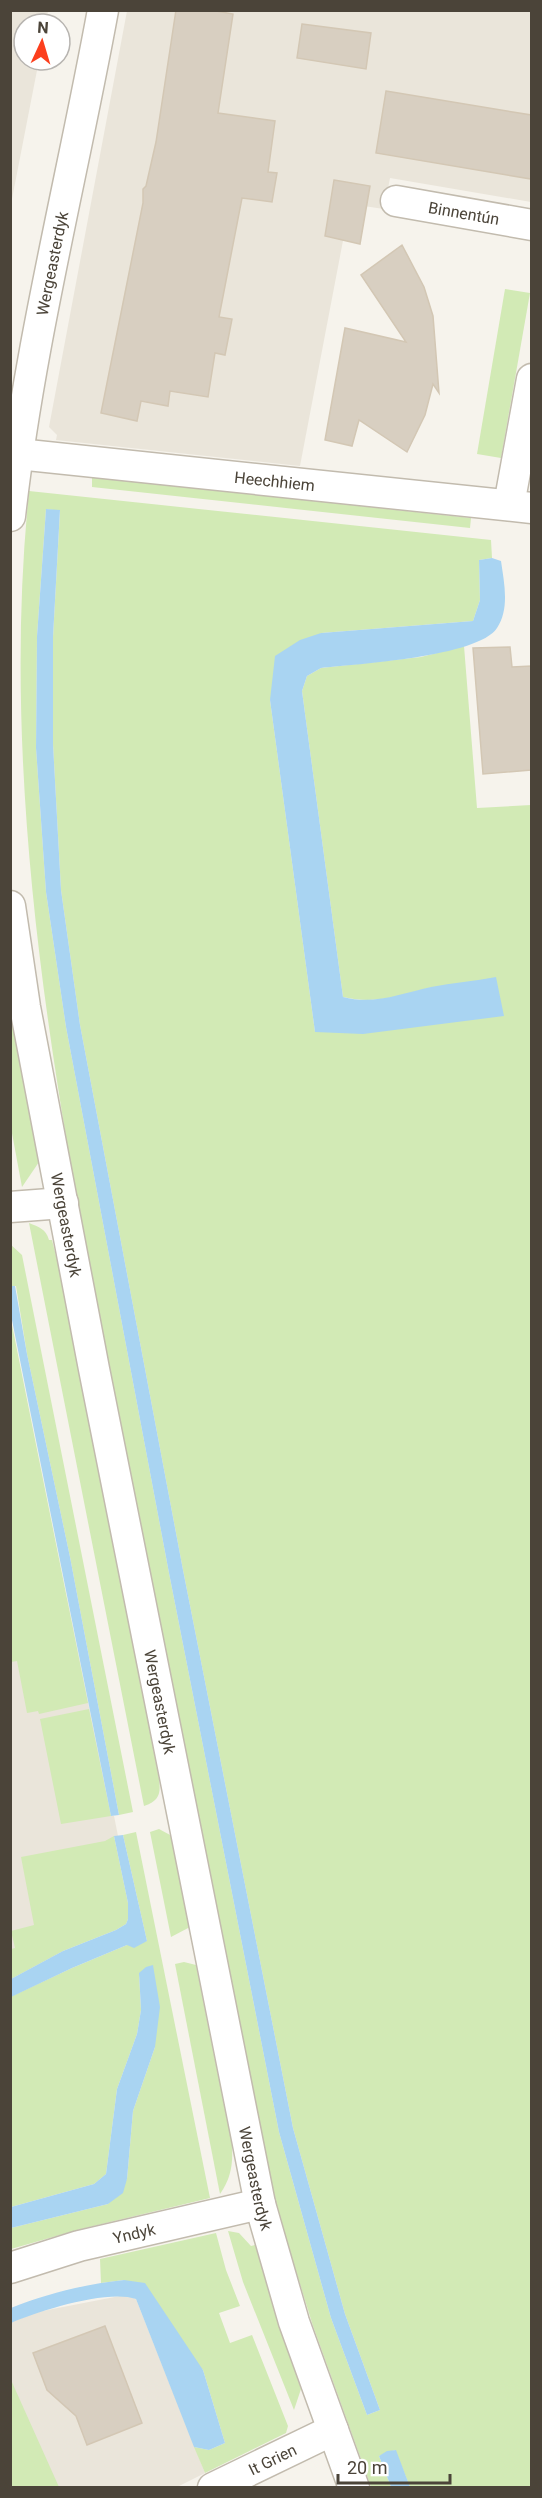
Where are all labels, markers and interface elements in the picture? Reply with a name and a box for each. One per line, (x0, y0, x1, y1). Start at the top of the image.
north arrow (12, 12, 72, 72)
text: N (37, 18, 49, 37)
street label: Binnentún (427, 197, 501, 229)
street label: Wergeasterdyk (32, 209, 72, 317)
street label: Heechhiem (233, 467, 316, 495)
street label: Wergeasterdyk (47, 1171, 86, 1280)
street label: Wergeasterdyk (141, 1648, 180, 1757)
street label: Wergeasterdyk (235, 2125, 277, 2233)
street label: Yndyk (111, 2219, 158, 2247)
street label: It Grien (245, 2440, 300, 2479)
scale bar (338, 2447, 450, 2485)
text: 20 m (347, 2457, 387, 2478)

